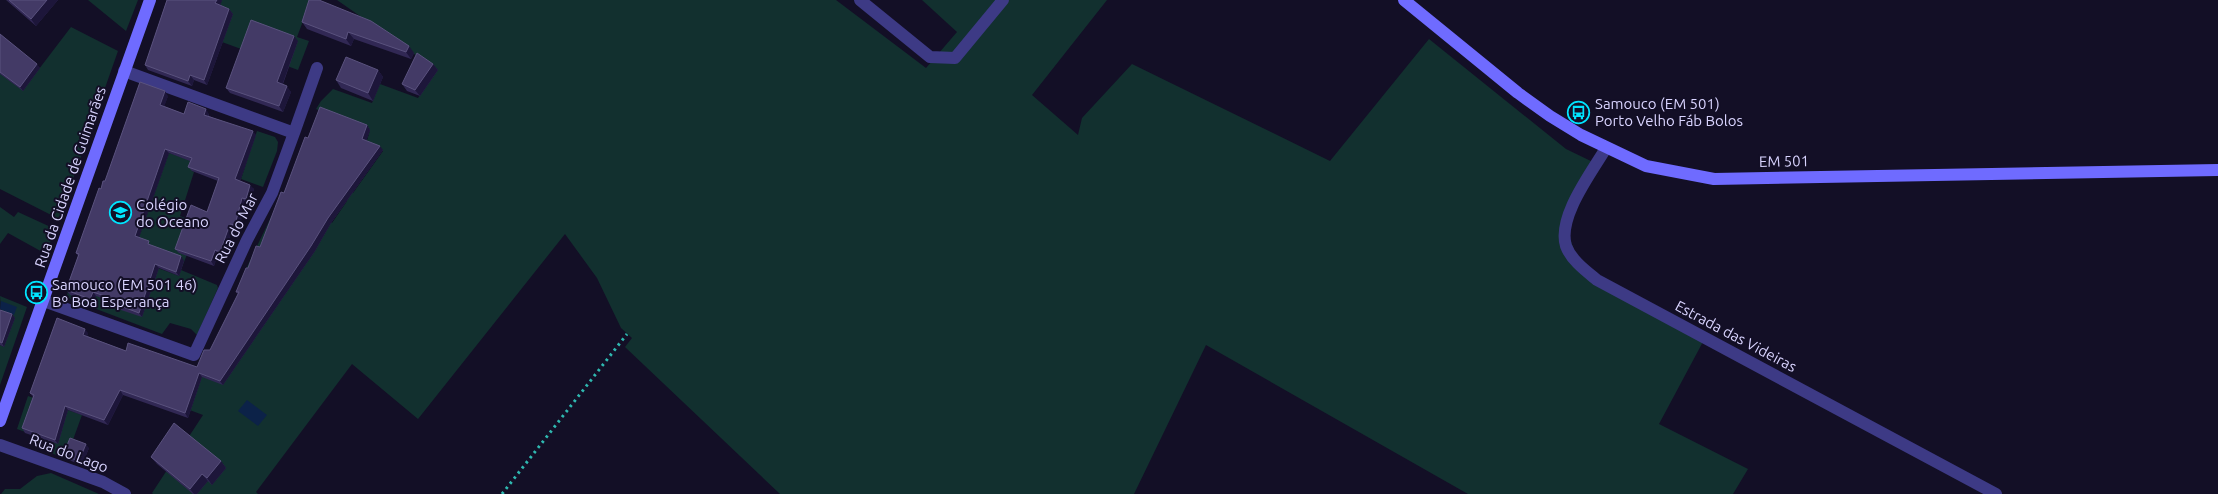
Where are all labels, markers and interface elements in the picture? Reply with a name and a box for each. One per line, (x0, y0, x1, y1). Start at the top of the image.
street label: Rua da Cidade de Guimarães (31, 84, 109, 270)
place label: Samouco (EM 501) Porto Velho Fáb Bolos (1595, 95, 1743, 129)
bus stop icon: Samouco (EM 501) Porto Velho Fáb Bolos (1567, 100, 1591, 124)
street label: EM 501 (1759, 152, 1809, 170)
street label: Rua do Mar (211, 190, 261, 266)
place label: Colégio do Oceano (136, 196, 209, 230)
school or university icon: Colégio do Oceano (108, 201, 132, 225)
place label: Samouco (EM 501 46) Bº Boa Esperança (52, 276, 197, 310)
bus stop icon: Samouco (EM 501 46) Bº Boa Esperança (24, 281, 48, 305)
street label: Estrada das Videiras (1673, 297, 1799, 375)
street label: Rua do Lago (27, 430, 111, 476)

